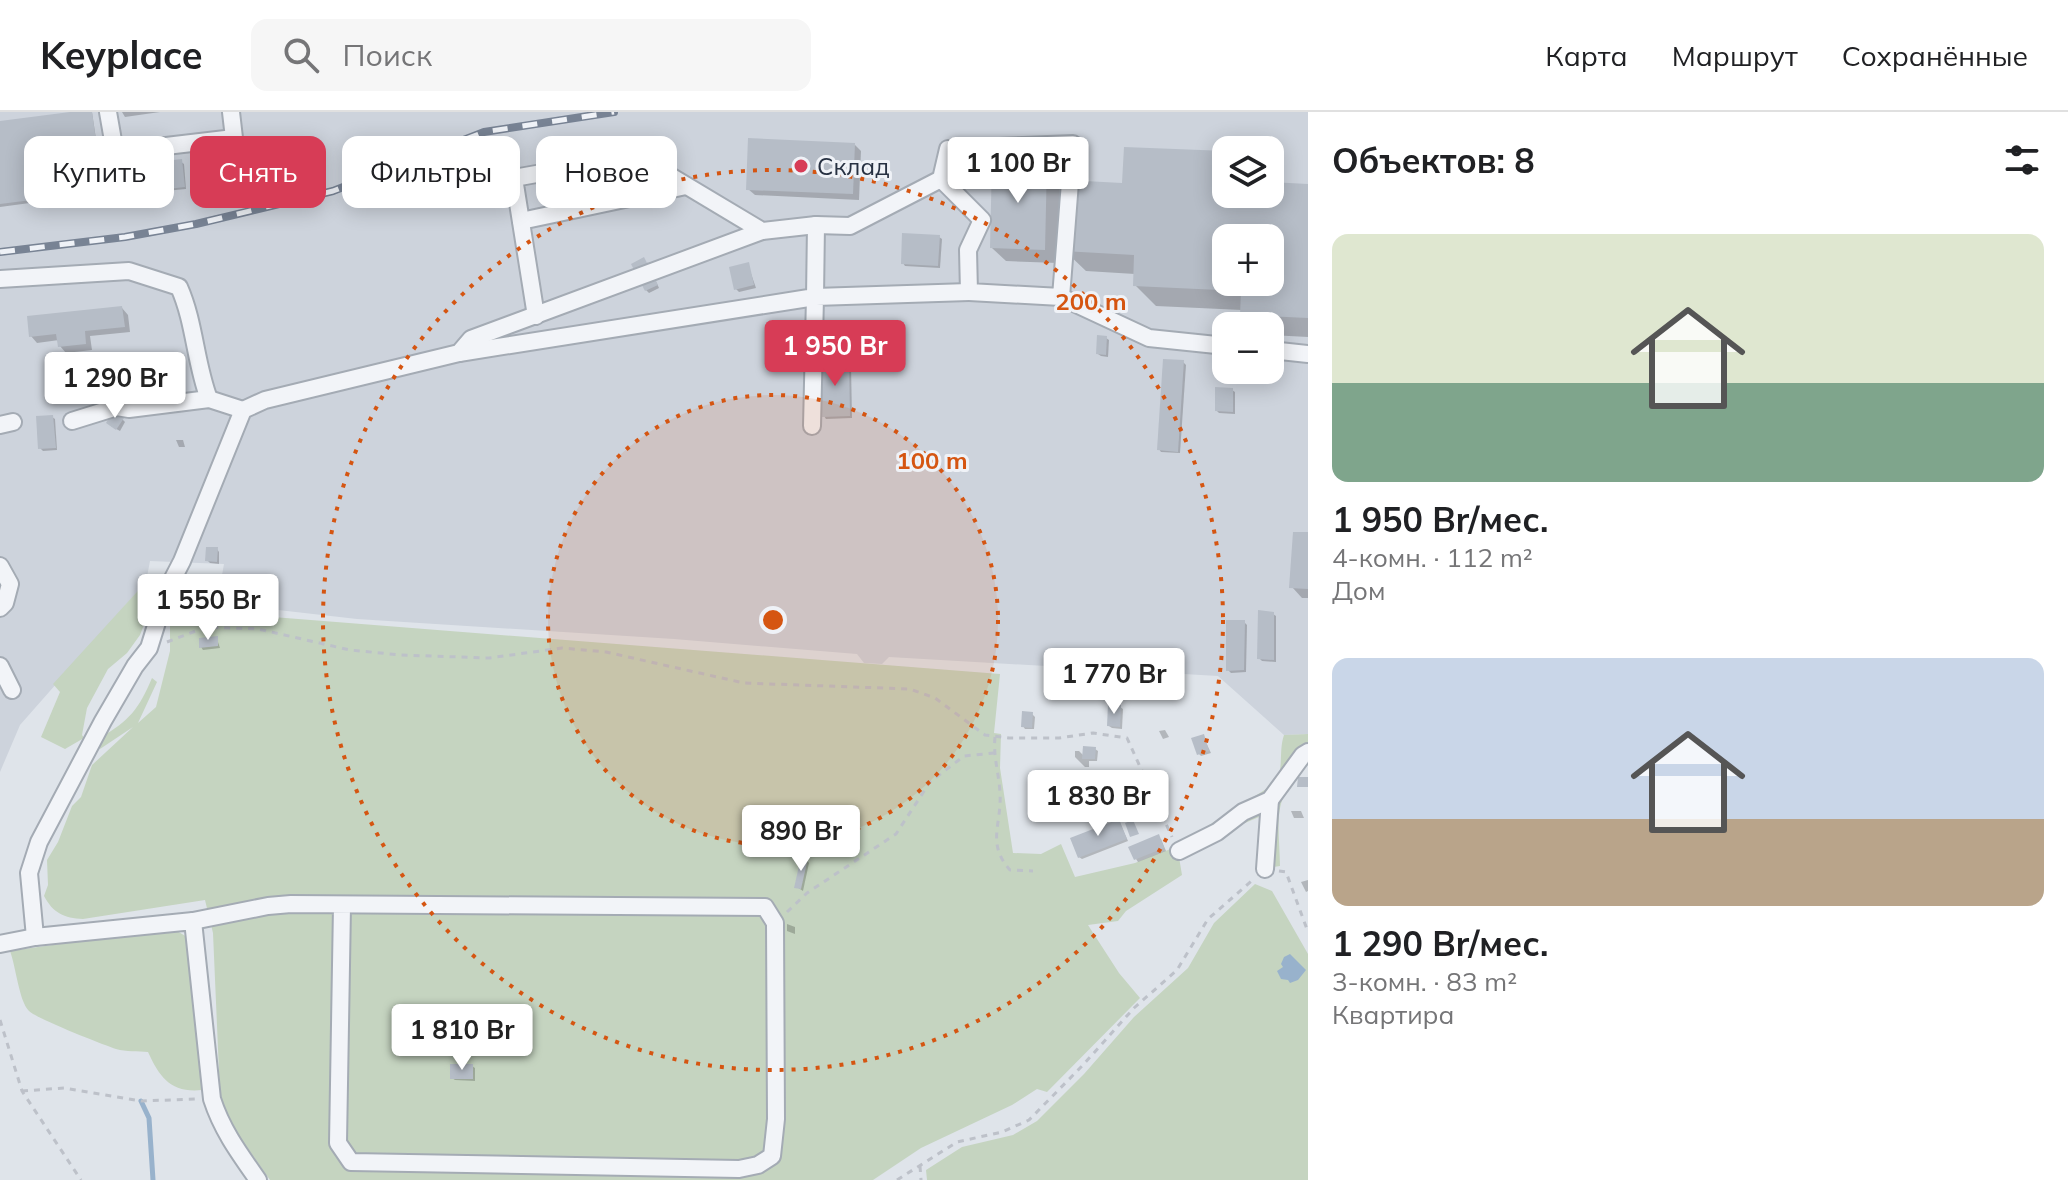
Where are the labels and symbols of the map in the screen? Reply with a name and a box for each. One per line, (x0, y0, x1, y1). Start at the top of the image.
pin: 1 100 Br (935, 137, 1101, 205)
place label: Склад (817, 151, 890, 181)
marker: Склад (792, 157, 810, 175)
text: 200 m (1055, 286, 1127, 316)
pin: 1 950 Br (752, 320, 918, 388)
pin: 1 290 Br (32, 352, 198, 420)
text: 100 m (896, 445, 968, 475)
pin: 1 550 Br (125, 574, 291, 642)
centre of rings (759, 606, 787, 634)
pin: 1 770 Br (1031, 648, 1197, 716)
pin: 1 830 Br (1015, 770, 1181, 838)
pin: 890 Br (736, 805, 866, 873)
pin: 1 810 Br (379, 1004, 545, 1072)

